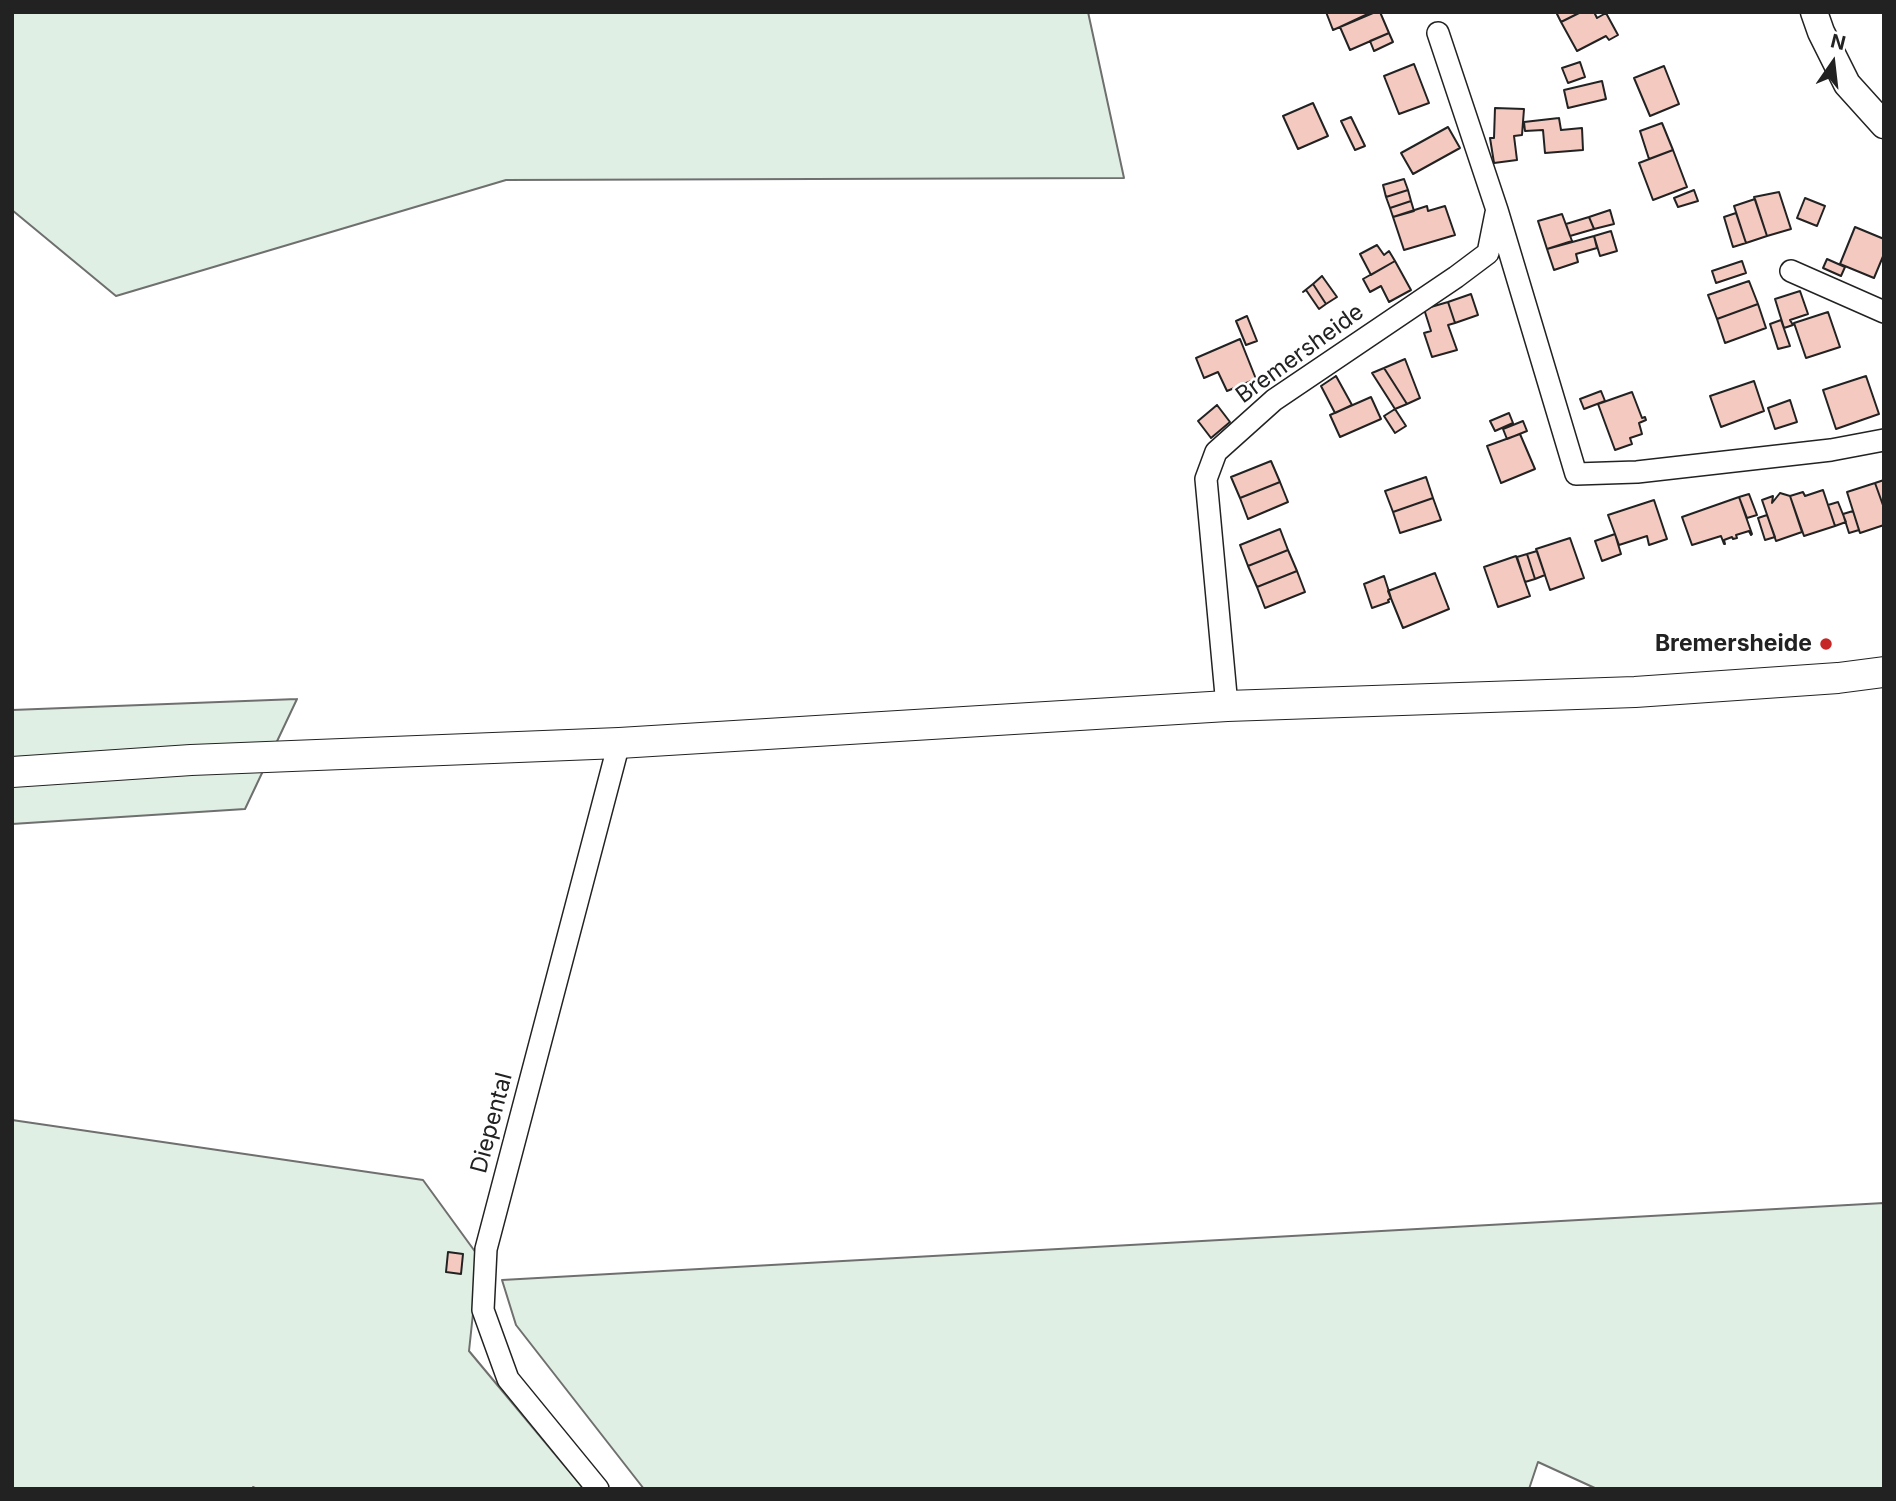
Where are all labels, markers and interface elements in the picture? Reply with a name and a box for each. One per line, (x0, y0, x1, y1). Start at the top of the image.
north arrow (1798, 28, 1868, 98)
text: N (1828, 29, 1848, 55)
street label: Bremersheide (1231, 298, 1369, 410)
place label: Bremersheide (1655, 630, 1812, 658)
marker: Bremersheide (1818, 636, 1834, 652)
street label: Diepental (465, 1070, 519, 1176)

